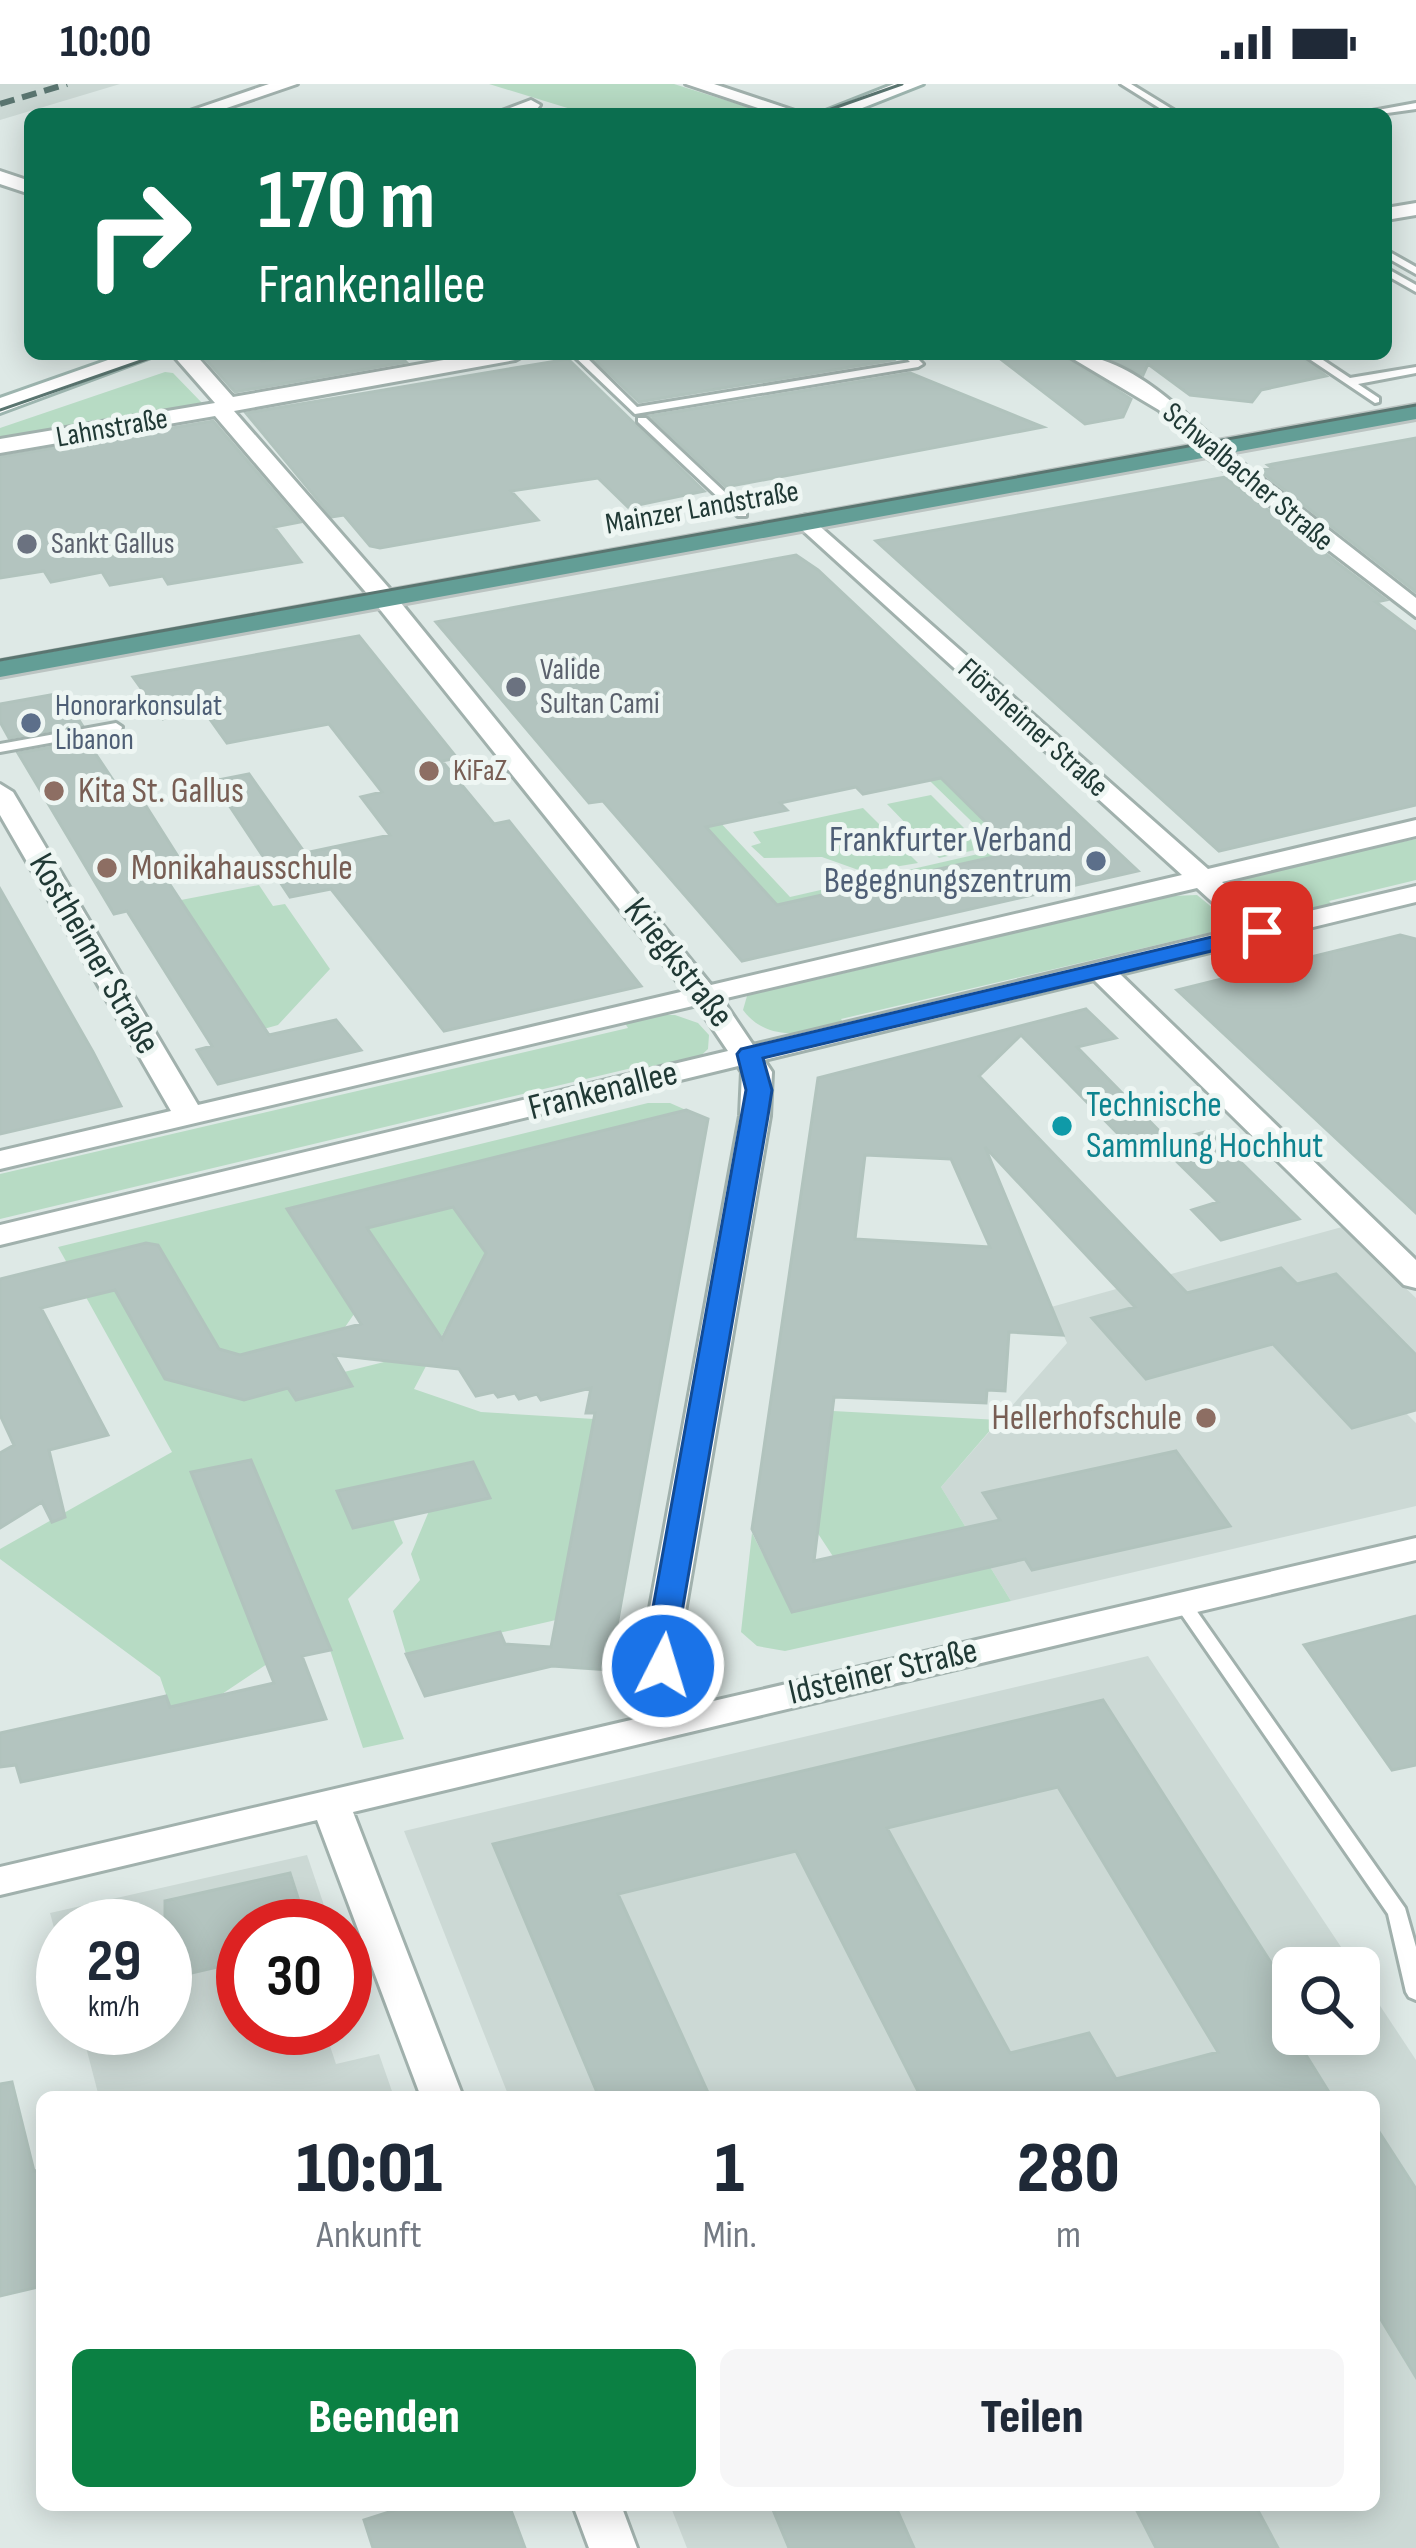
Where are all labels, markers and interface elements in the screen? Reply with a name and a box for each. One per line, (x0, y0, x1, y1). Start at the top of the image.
text: 10:00 (60, 15, 151, 70)
text: 170 m (258, 151, 435, 252)
icon: right (60, 156, 216, 312)
text: Frankenallee (258, 253, 486, 318)
street label: Schwalbacher Straße (1155, 395, 1341, 559)
street label: Lahnstraße (53, 400, 171, 456)
street label: Mainzer Landstraße (602, 473, 802, 543)
place label: Sankt Gallus (51, 526, 174, 562)
marker: Sankt Gallus (14, 531, 40, 557)
street label: Flörsheimer Straße (950, 651, 1116, 805)
place label: Valide Sultan Cami (540, 652, 660, 722)
marker: Valide Sultan Cami (503, 674, 529, 700)
place label: Honorarkonsulat Libanon (55, 688, 222, 758)
marker: Honorarkonsulat Libanon (18, 710, 44, 736)
place label: KiFaZ (453, 753, 507, 789)
marker: KiFaZ (416, 758, 442, 784)
place label: Kita St. Gallus (78, 770, 244, 813)
marker: Kita St. Gallus (41, 778, 67, 804)
place label: Frankfurter Verband Begegnungszentrum (824, 819, 1072, 903)
street label: Kostheimer Straße (19, 846, 169, 1062)
place label: Monikahausschule (131, 847, 353, 890)
marker: Frankfurter Verband Begegnungszentrum (1083, 848, 1109, 874)
marker: Monikahausschule (94, 855, 120, 881)
pin (1211, 881, 1313, 983)
street label: Kriegkstraße (614, 890, 742, 1036)
icon: arrive (1229, 899, 1295, 965)
street label: Frankenallee (524, 1052, 682, 1130)
place label: Technische Sammlung Hochhut (1086, 1084, 1323, 1168)
marker: Technische Sammlung Hochhut (1049, 1113, 1075, 1139)
place label: Hellerhofschule (991, 1397, 1182, 1440)
marker: Hellerhofschule (1193, 1405, 1219, 1431)
position arrow (600, 1603, 726, 1729)
street label: Idsteiner Straße (784, 1629, 982, 1715)
speed limit sign: 30 (216, 1899, 372, 2055)
text: 29 (87, 1926, 141, 1998)
map controls (1272, 1947, 1380, 2055)
button: search (1272, 1947, 1380, 2055)
text: km/h (88, 1989, 140, 2025)
text: 10:01 (296, 2126, 442, 2213)
text: 1 (715, 2126, 744, 2213)
text: 280 (1017, 2126, 1120, 2213)
text: Ankunft (317, 2212, 422, 2259)
text: Min. (702, 2212, 757, 2259)
text: m (1056, 2212, 1081, 2259)
button: Beenden (72, 2349, 696, 2487)
button: Teilen (720, 2349, 1344, 2487)

